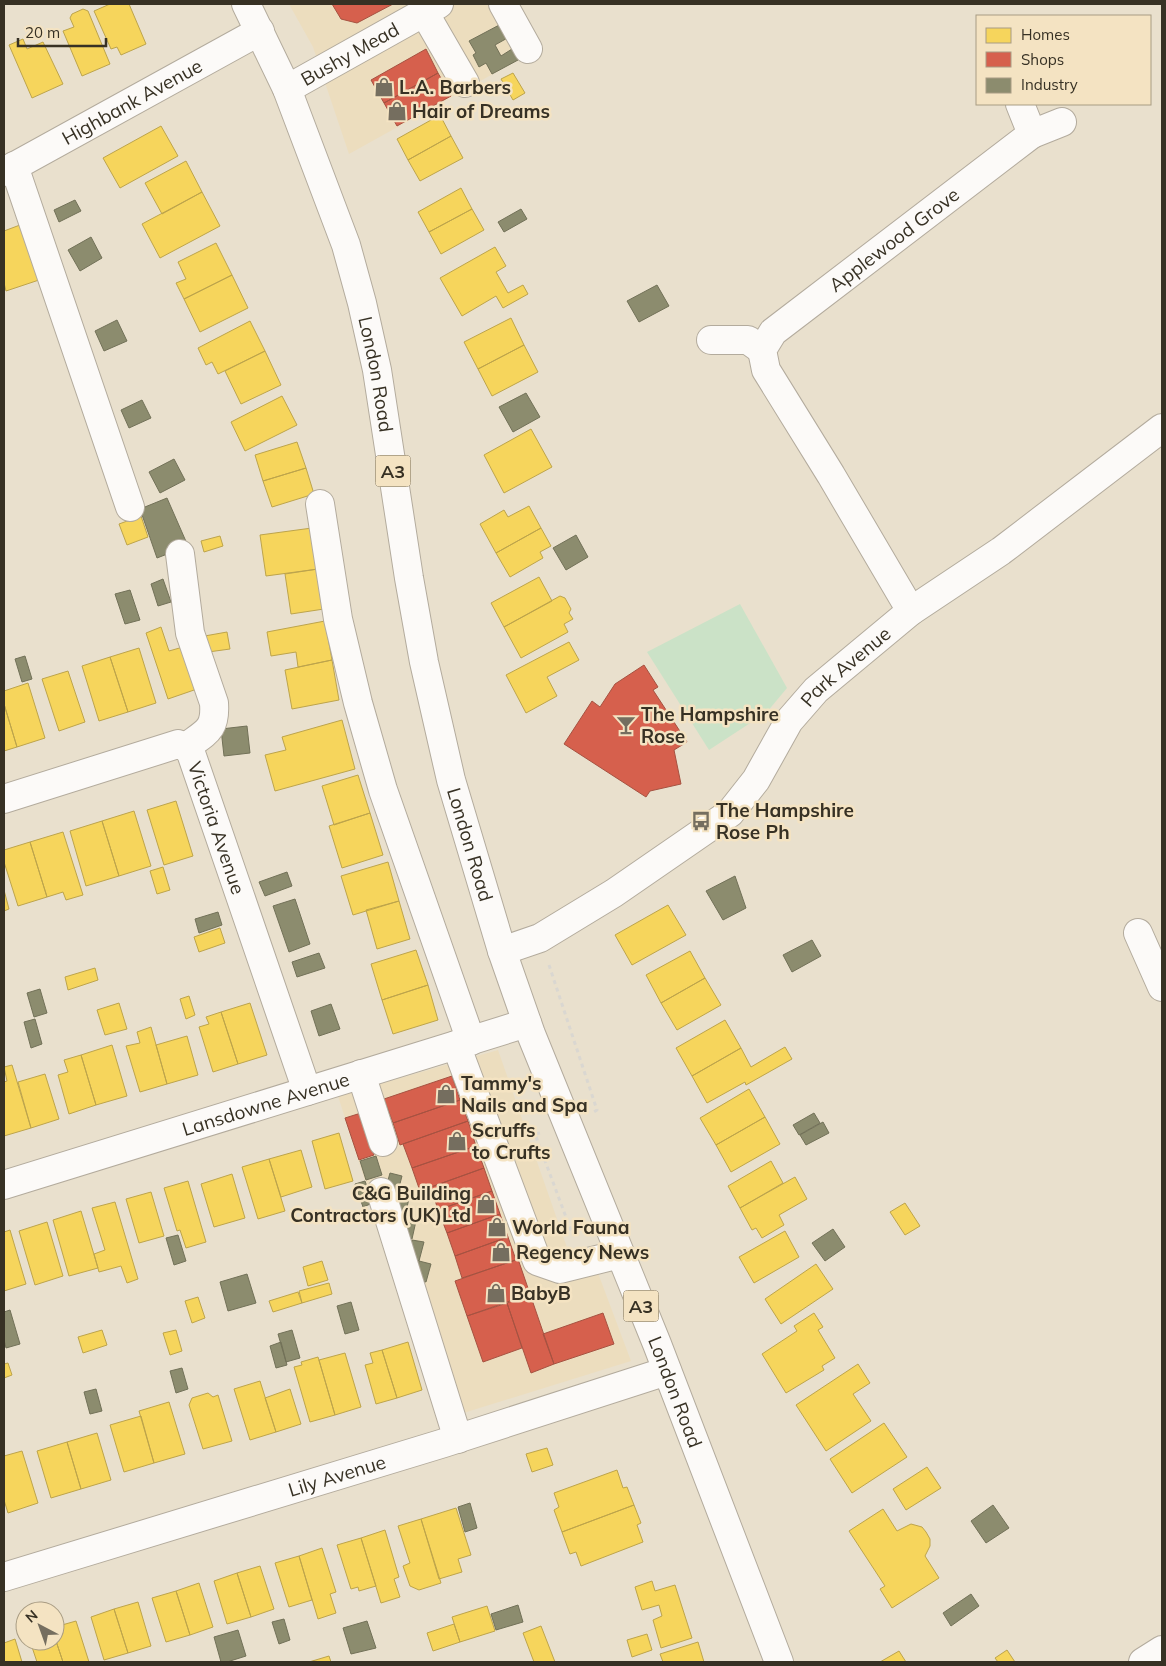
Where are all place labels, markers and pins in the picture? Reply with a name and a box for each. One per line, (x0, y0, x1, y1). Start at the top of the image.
place label: L.A. Barbers (399, 75, 511, 99)
shop icon: L.A. Barbers (373, 76, 395, 98)
place label: Hair of Dreams (412, 99, 550, 123)
shop icon: Hair of Dreams (386, 100, 408, 122)
place label: The Hampshire Rose (641, 702, 779, 748)
bar icon: The Hampshire Rose (615, 714, 637, 736)
place label: The Hampshire Rose Ph (716, 798, 854, 844)
bus stop icon: The Hampshire Rose Ph (690, 810, 712, 832)
place label: Tammy's Nails and Spa (461, 1071, 588, 1117)
shop icon: Tammy's Nails and Spa (435, 1083, 457, 1105)
place label: Scruffs to Crufts (472, 1118, 551, 1164)
shop icon: Scruffs to Crufts (446, 1130, 468, 1152)
place label: C&G Building Contractors (UK)Ltd (290, 1181, 471, 1227)
shop icon: C&G Building Contractors (UK)Ltd (475, 1193, 497, 1215)
place label: World Fauna (512, 1215, 630, 1239)
shop icon: World Fauna (486, 1216, 508, 1238)
place label: Regency News (516, 1240, 649, 1264)
shop icon: Regency News (490, 1241, 512, 1263)
place label: BabyB (511, 1281, 571, 1305)
shop icon: BabyB (485, 1282, 507, 1304)

